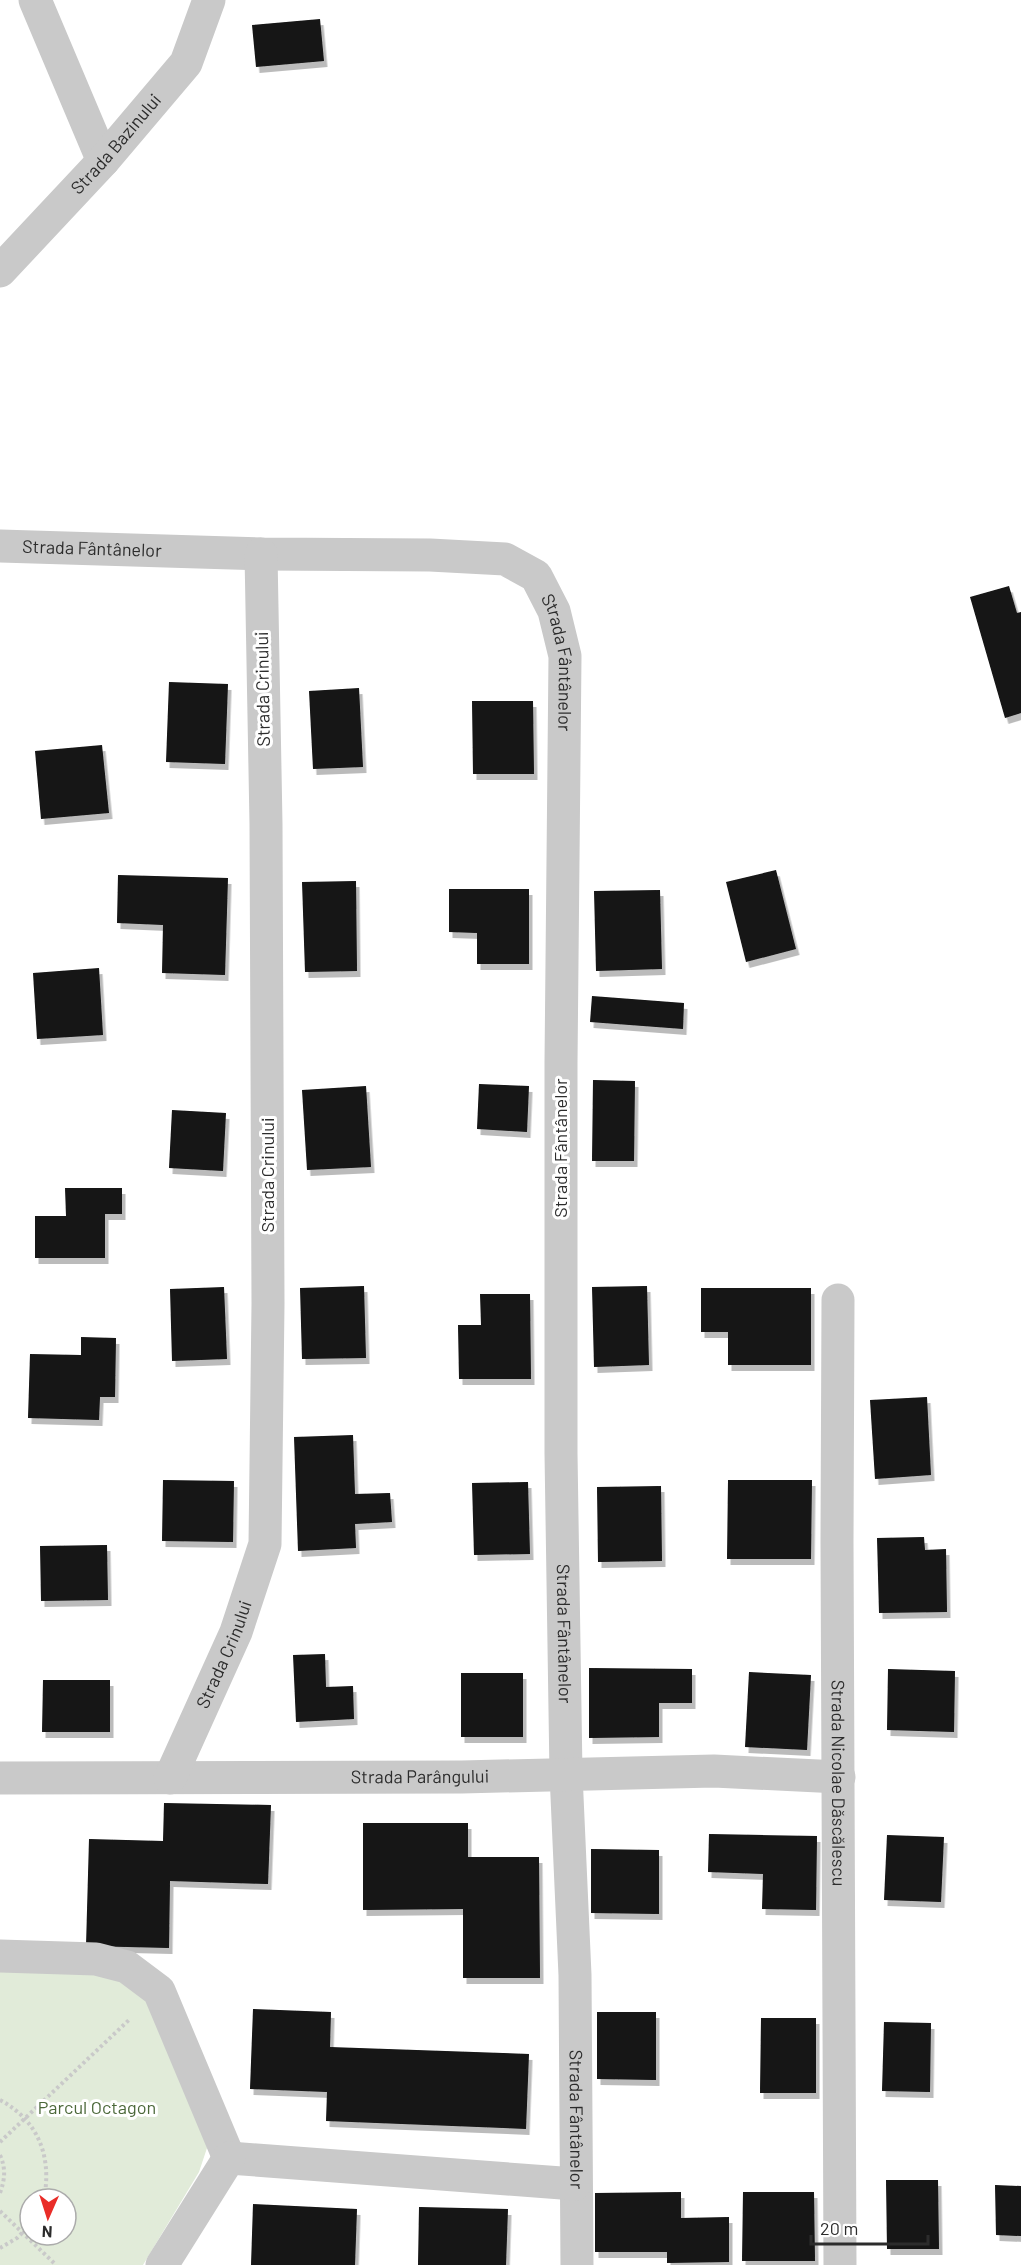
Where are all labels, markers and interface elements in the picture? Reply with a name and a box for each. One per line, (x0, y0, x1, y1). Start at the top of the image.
street label: Strada Bazinului (66, 89, 165, 198)
street label: Strada Fântânelor (22, 535, 162, 561)
street label: Strada Fântânelor (537, 590, 577, 732)
street label: Strada Crinului (250, 631, 274, 747)
street label: Strada Fântânelor (549, 1078, 571, 1218)
street label: Strada Crinului (256, 1117, 278, 1233)
street label: Strada Fântânelor (553, 1564, 577, 1704)
street label: Strada Crinului (191, 1597, 256, 1712)
street label: Strada Nicolae Dăscălescu (828, 1680, 850, 1886)
street label: Strada Parângului (351, 1764, 489, 1787)
street label: Strada Fântânelor (566, 2050, 588, 2190)
park label: Parcul Octagon (38, 2096, 156, 2118)
north arrow (18, 2187, 78, 2247)
scale bar (811, 2208, 928, 2246)
text: 20 m (820, 2217, 858, 2239)
text: N (41, 2223, 53, 2242)

